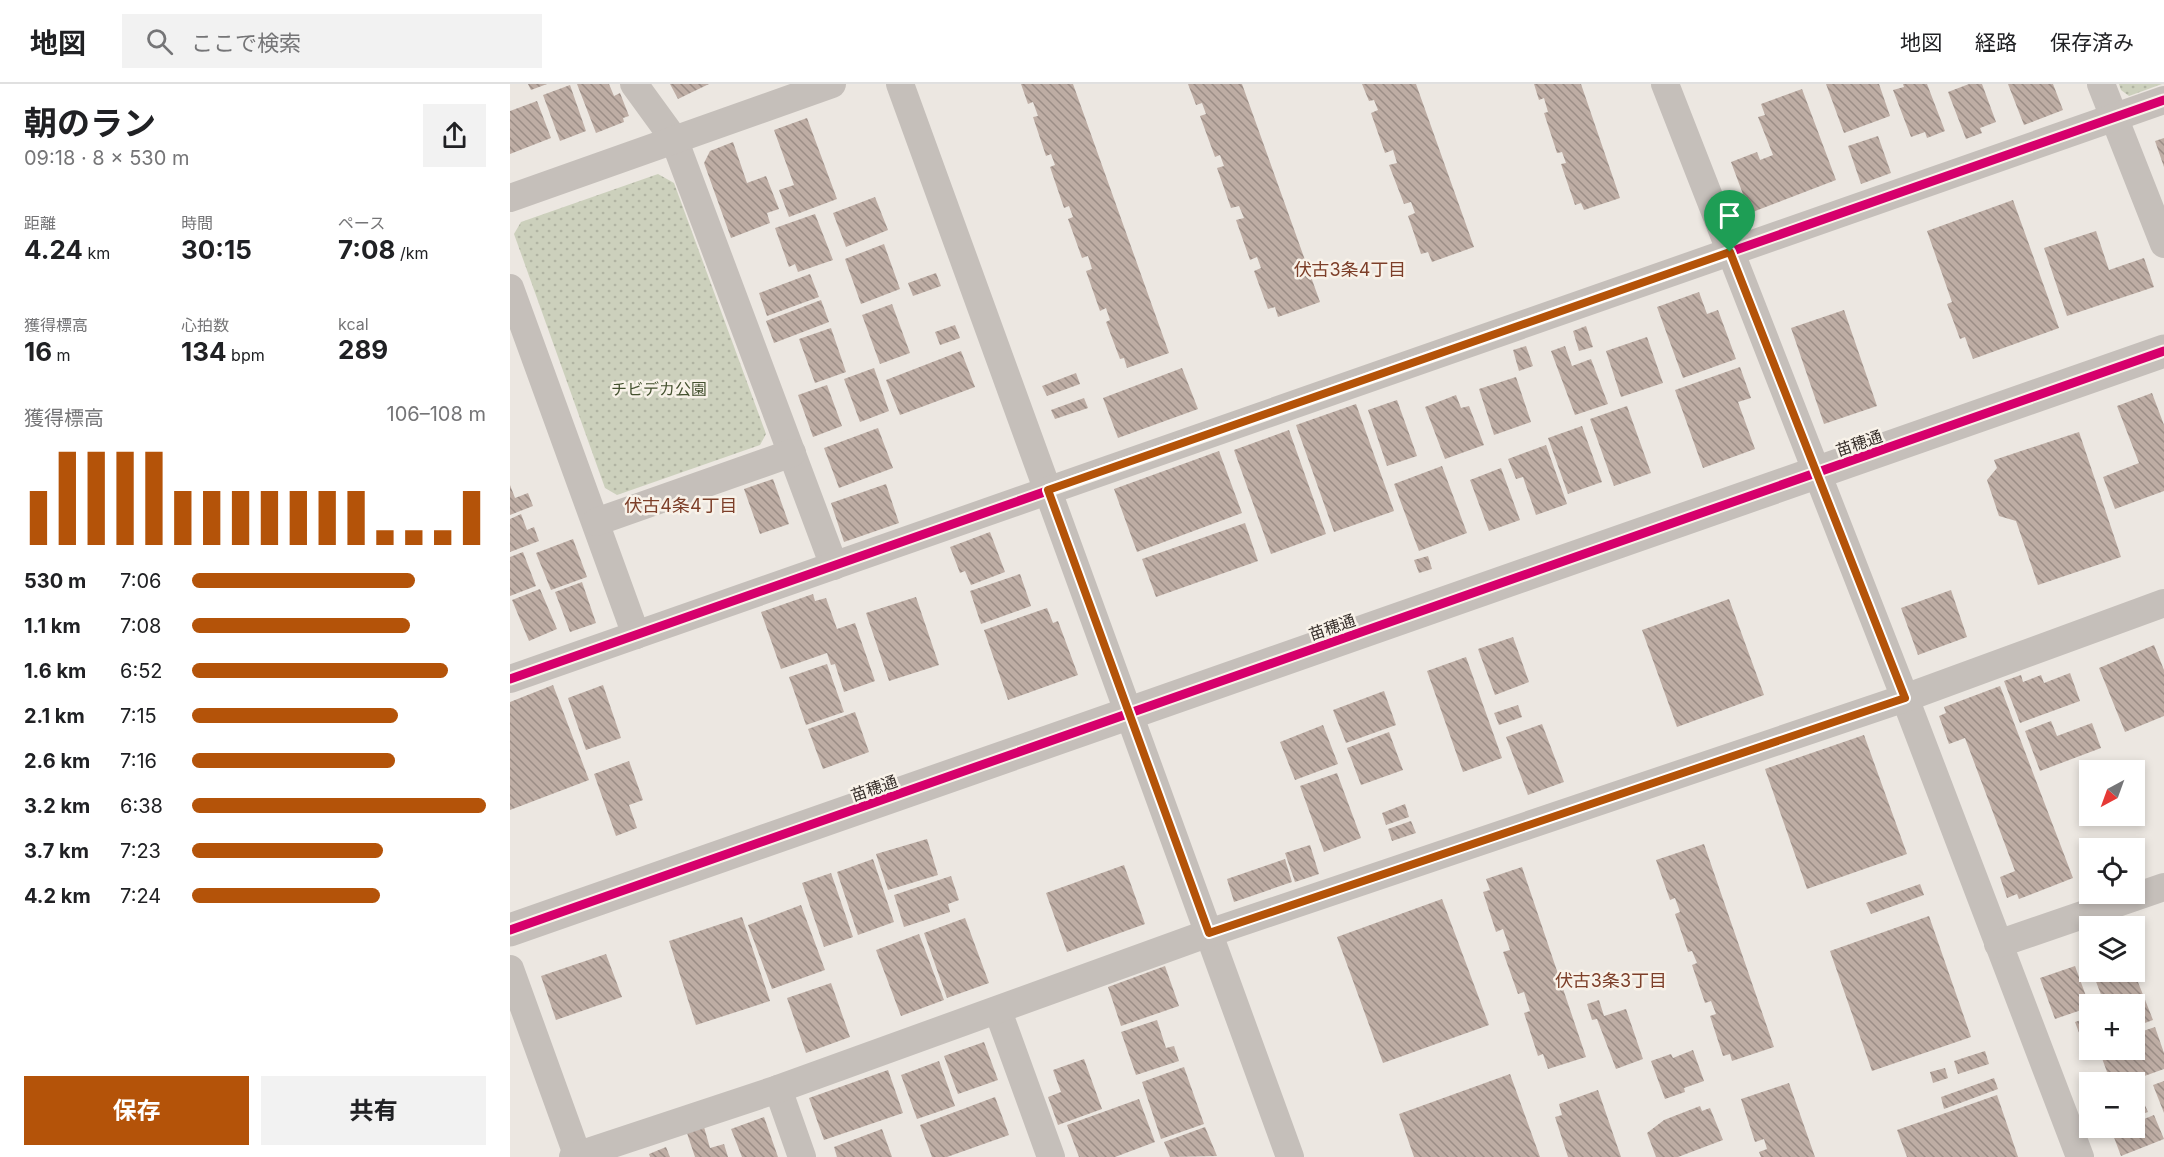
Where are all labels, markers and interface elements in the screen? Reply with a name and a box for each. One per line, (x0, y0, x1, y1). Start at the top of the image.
search box (122, 14, 542, 68)
icon: search (143, 25, 176, 58)
text: 地図 (30, 26, 86, 60)
text: ここで検索 (191, 30, 301, 56)
text: 地図 (1900, 30, 1942, 55)
text: 経路 (1975, 30, 2017, 55)
text: 保存済み (2050, 30, 2134, 55)
text: 朝のラン (24, 103, 156, 143)
button: share (423, 104, 486, 167)
text: 09:18 · 8 × 530 m (24, 146, 189, 170)
pin (1704, 190, 1755, 252)
icon: arrive (1713, 199, 1746, 232)
text: 距離 (24, 213, 56, 233)
text: 時間 (181, 213, 213, 233)
text: ペース (338, 213, 385, 233)
text: 4.24 (24, 234, 83, 265)
text: 30:15 (181, 234, 252, 265)
text: 7:08 (338, 234, 395, 265)
text: km (83, 243, 110, 263)
text: /km (395, 243, 428, 263)
district label: 伏古3条4丁目 (1294, 259, 1406, 280)
text: kcal (338, 314, 369, 334)
text: 獲得標高 (24, 315, 88, 335)
text: 心拍数 (181, 315, 229, 335)
text: 289 (338, 334, 388, 365)
text: 16 (24, 336, 52, 367)
text: 134 (181, 336, 227, 367)
text: m (52, 345, 71, 365)
text: bpm (227, 345, 265, 365)
park label: チビデカ公園 (611, 379, 707, 399)
text: 106–108 m (387, 402, 486, 426)
text: 獲得標高 (24, 406, 104, 430)
street label: 苗穂通 (1833, 426, 1885, 460)
district label: 伏古4条4丁目 (624, 495, 738, 516)
text: 530 m (24, 569, 86, 593)
text: 7:06 (120, 569, 161, 593)
street label: 苗穂通 (1306, 610, 1358, 644)
text: 1.1 km (24, 614, 81, 638)
text: 7:08 (120, 614, 161, 638)
text: 1.6 km (24, 659, 86, 683)
text: 6:52 (120, 659, 163, 683)
text: 2.1 km (24, 704, 85, 728)
text: 7:15 (120, 704, 157, 728)
text: 2.6 km (24, 749, 90, 773)
text: 7:16 (120, 749, 157, 773)
north arrow (2079, 760, 2145, 826)
map controls (2079, 760, 2145, 1138)
street label: 苗穂通 (848, 771, 900, 805)
text: 3.2 km (24, 794, 90, 818)
text: 6:38 (120, 794, 163, 818)
button: locate (2079, 838, 2145, 904)
text: 3.7 km (24, 839, 89, 863)
text: 7:23 (120, 839, 161, 863)
text: 4.2 km (24, 884, 91, 908)
text: 7:24 (120, 884, 161, 908)
button: layers (2079, 916, 2145, 982)
district label: 伏古3条3丁目 (1555, 970, 1667, 991)
button: + (2079, 994, 2145, 1060)
button: − (2079, 1072, 2145, 1138)
button: 保存 (24, 1076, 249, 1145)
button: 共有 (261, 1076, 486, 1145)

